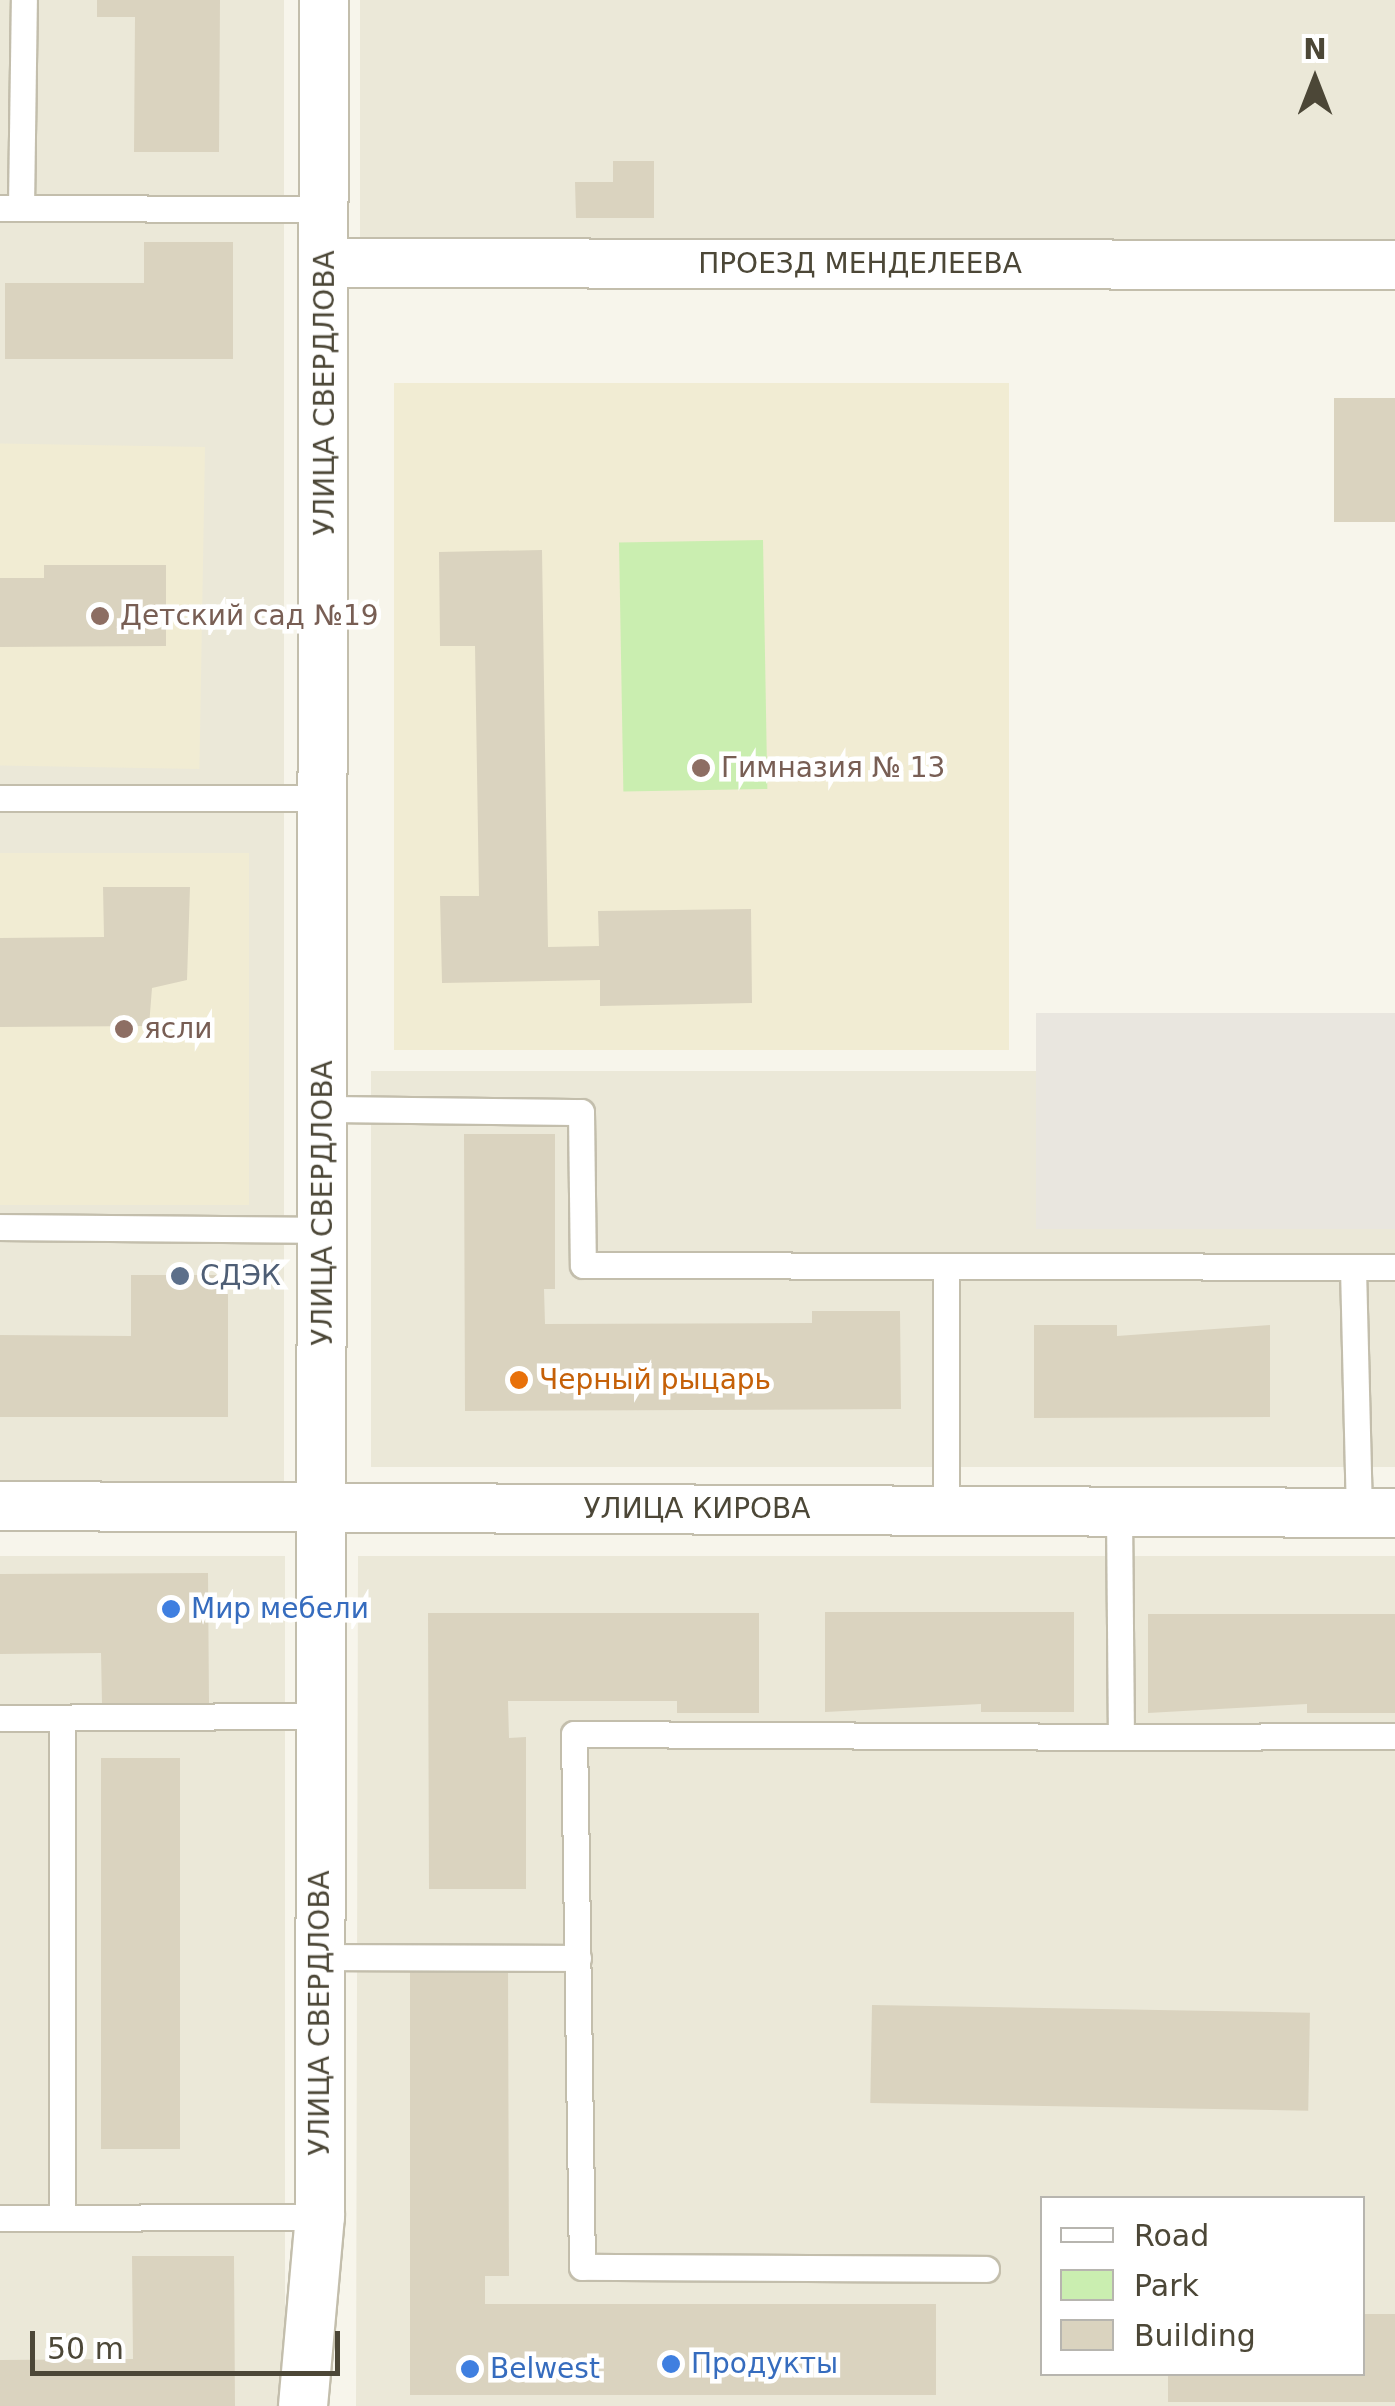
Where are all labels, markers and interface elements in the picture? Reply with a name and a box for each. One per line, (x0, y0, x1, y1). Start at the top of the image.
north arrow (1265, 30, 1365, 130)
text: N (1303, 33, 1327, 66)
street label: ПРОЕЗД МЕНДЕЛЕЕВА (698, 247, 1022, 281)
street label: УЛИЦА СВЕРДЛОВА (308, 250, 342, 536)
place label: Детский сад №19 (120, 599, 379, 633)
marker: Детский сад №19 (89, 605, 111, 627)
place label: Гимназия № 13 (721, 751, 945, 785)
marker: Гимназия № 13 (690, 757, 712, 779)
place label: ясли (144, 1012, 212, 1046)
marker: ясли (113, 1018, 135, 1040)
street label: УЛИЦА СВЕРДЛОВА (306, 1060, 340, 1346)
place label: СДЭК (200, 1259, 281, 1293)
marker: СДЭК (169, 1265, 191, 1287)
place label: Черный рыцарь (539, 1363, 771, 1397)
marker: Черный рыцарь (508, 1369, 530, 1391)
street label: УЛИЦА КИРОВА (584, 1492, 810, 1526)
place label: Мир мебели (191, 1592, 369, 1626)
marker: Мир мебели (160, 1598, 182, 1620)
street label: УЛИЦА СВЕРДЛОВА (303, 1870, 337, 2156)
legend (1040, 2196, 1365, 2376)
text: Road (1134, 2218, 1209, 2253)
text: Park (1134, 2268, 1199, 2303)
scale bar (35, 2311, 345, 2373)
text: Building (1134, 2318, 1256, 2353)
text: 50 m (47, 2331, 124, 2366)
place label: Продукты (691, 2347, 838, 2381)
place label: Belwest (490, 2352, 600, 2386)
marker: Продукты (660, 2353, 682, 2375)
marker: Belwest (459, 2358, 481, 2380)

